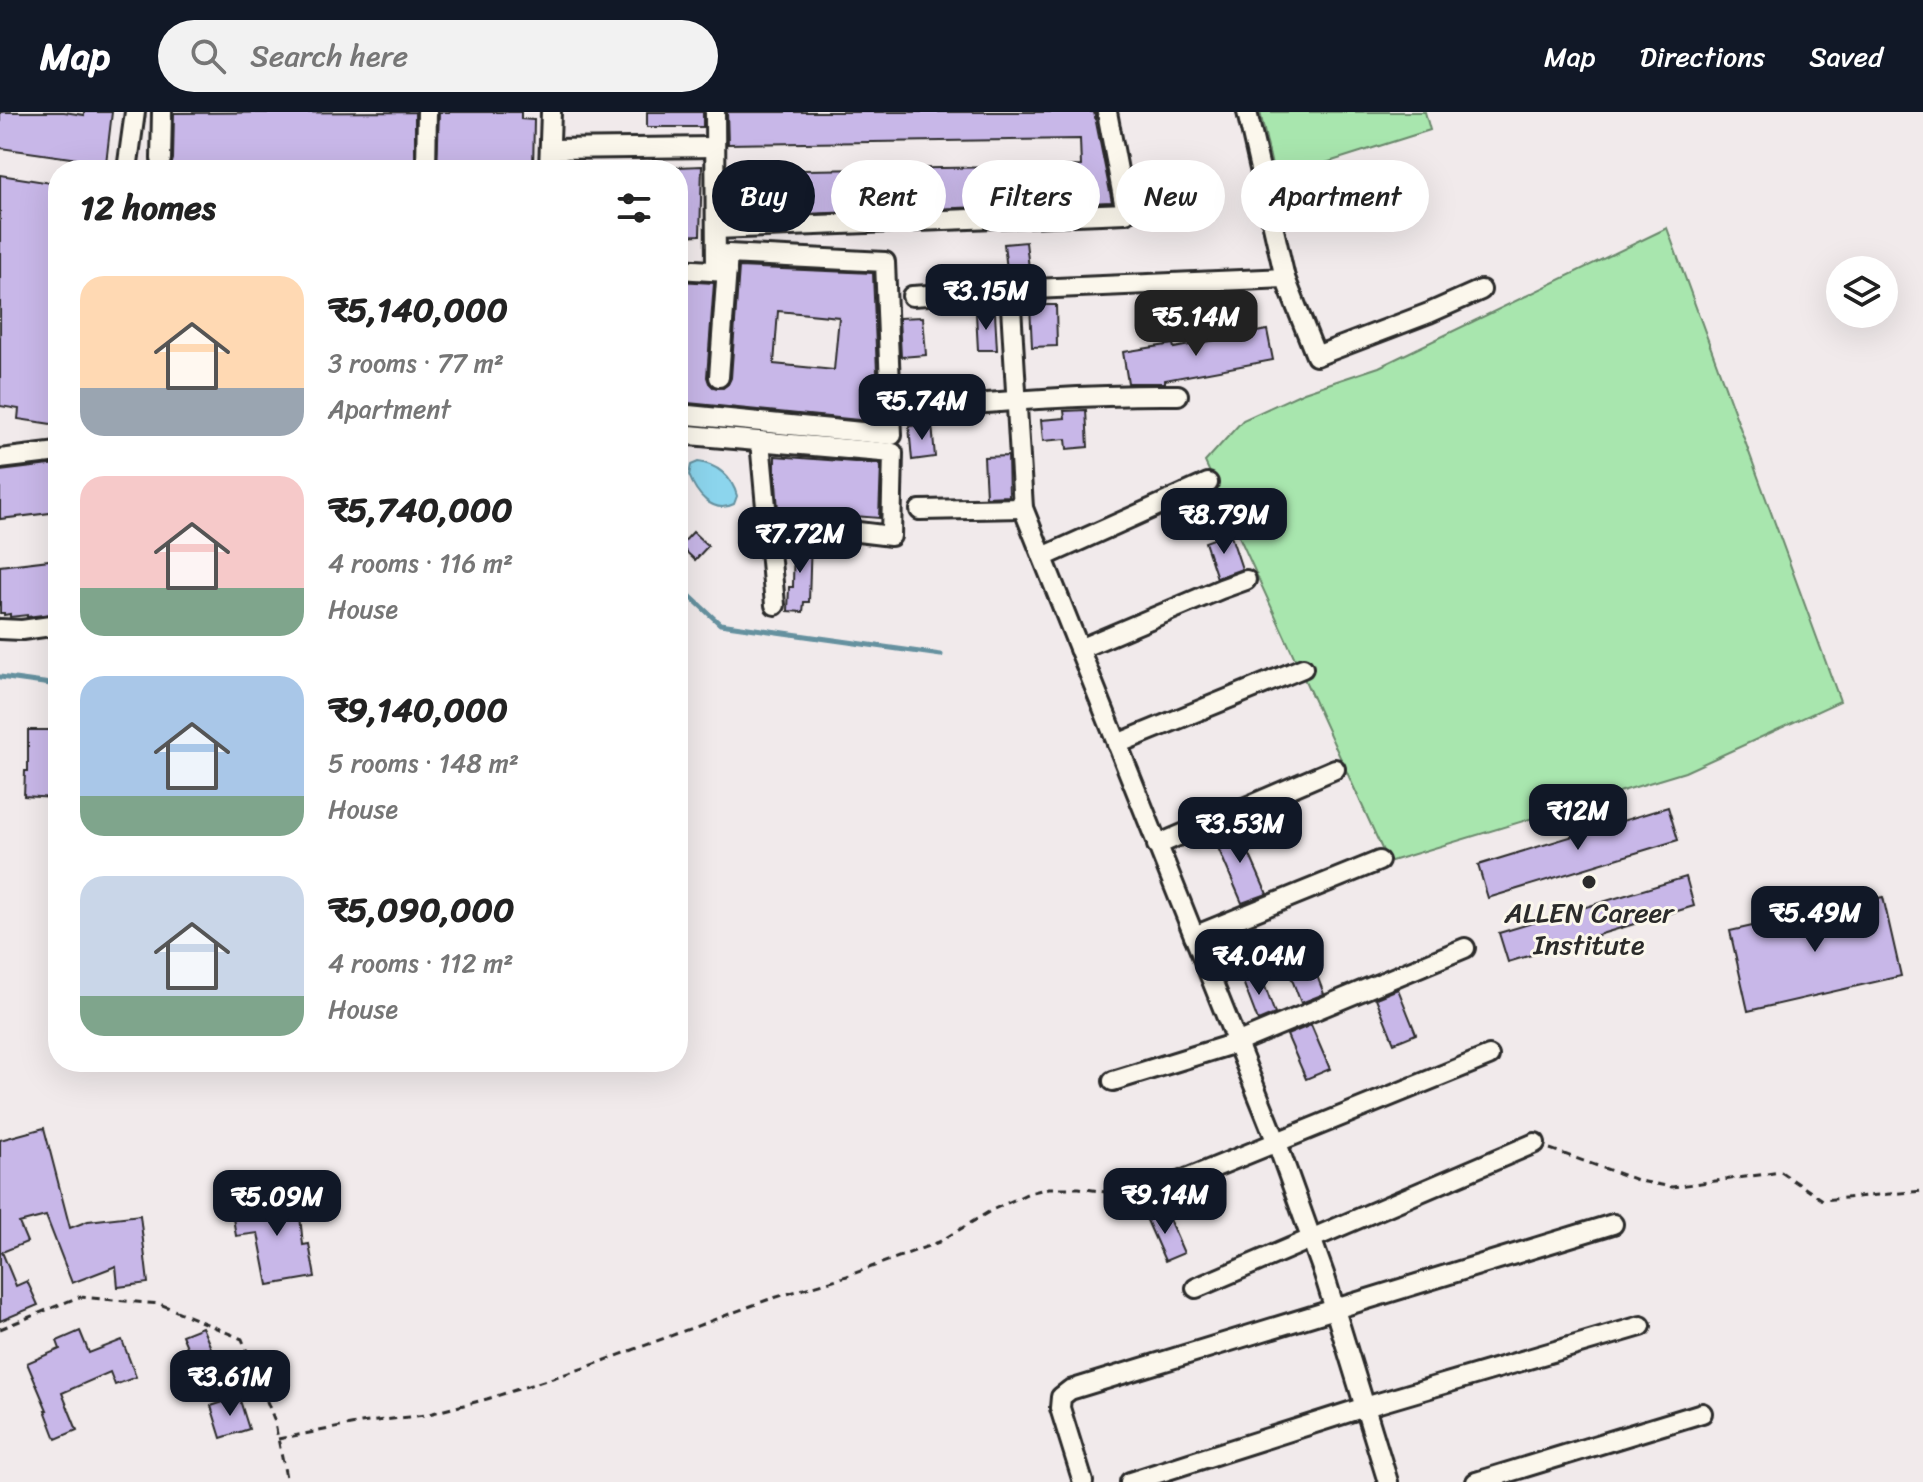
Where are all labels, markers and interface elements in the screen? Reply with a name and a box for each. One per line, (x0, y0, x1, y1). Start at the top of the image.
search box (158, 20, 718, 92)
text: Map (40, 23, 110, 90)
text: Search here (250, 29, 408, 83)
text: Map (1544, 32, 1596, 81)
text: Directions (1640, 32, 1765, 81)
text: Saved (1809, 32, 1883, 81)
icon: search (186, 34, 230, 78)
chip: Buy (712, 160, 815, 232)
chip: Rent (831, 160, 946, 232)
chip: Filters (962, 160, 1100, 232)
chip: New (1116, 160, 1225, 232)
chip: Apartment (1241, 160, 1429, 232)
text: 12 homes (80, 178, 216, 238)
icon: filters (612, 186, 656, 230)
map controls (1826, 256, 1898, 328)
button: layers (1826, 256, 1898, 328)
pin: ₹3.15M (921, 264, 1051, 332)
text: ₹3.15M (944, 267, 1028, 313)
text: ₹5,140,000 (328, 280, 508, 340)
pin: ₹5.14M (1131, 290, 1261, 358)
text: ₹5.14M (1153, 293, 1239, 339)
icon: home (144, 308, 240, 404)
text: 3 rooms · 77 m² (328, 340, 504, 386)
pin: ₹5.74M (857, 374, 987, 442)
text: ₹5.74M (877, 377, 967, 423)
text: Apartment (328, 386, 451, 432)
text: ₹5,740,000 (328, 480, 513, 540)
pin: ₹8.79M (1159, 488, 1289, 556)
text: ₹8.79M (1179, 491, 1269, 537)
pin: ₹7.72M (735, 507, 865, 575)
icon: home (144, 508, 240, 604)
text: ₹7.72M (756, 510, 844, 556)
text: 4 rooms · 116 m² (328, 540, 513, 586)
text: House (328, 586, 398, 632)
text: ₹9,140,000 (328, 680, 508, 740)
icon: home (144, 708, 240, 804)
text: 5 rooms · 148 m² (328, 740, 519, 786)
pin: ₹12M (1531, 784, 1625, 852)
text: House (328, 786, 398, 832)
text: ₹12M (1547, 787, 1609, 833)
pin: ₹3.53M (1175, 797, 1305, 865)
text: ₹3.53M (1196, 800, 1284, 846)
marker: ALLEN Career Institute (1580, 873, 1598, 891)
text: ₹5,090,000 (328, 880, 514, 940)
pin: ₹5.49M (1750, 886, 1880, 954)
place label: ALLEN Career Institute (1503, 888, 1675, 969)
text: ₹5.49M (1769, 889, 1861, 935)
icon: home (144, 908, 240, 1004)
pin: ₹4.04M (1194, 929, 1324, 997)
text: ₹4.04M (1213, 932, 1305, 978)
text: 4 rooms · 112 m² (328, 940, 513, 986)
text: House (328, 986, 398, 1032)
pin: ₹9.14M (1100, 1168, 1230, 1236)
pin: ₹5.09M (212, 1170, 342, 1238)
text: ₹9.14M (1122, 1171, 1209, 1217)
text: ₹5.09M (231, 1173, 323, 1219)
pin: ₹3.61M (165, 1350, 295, 1418)
text: ₹3.61M (188, 1353, 272, 1399)

